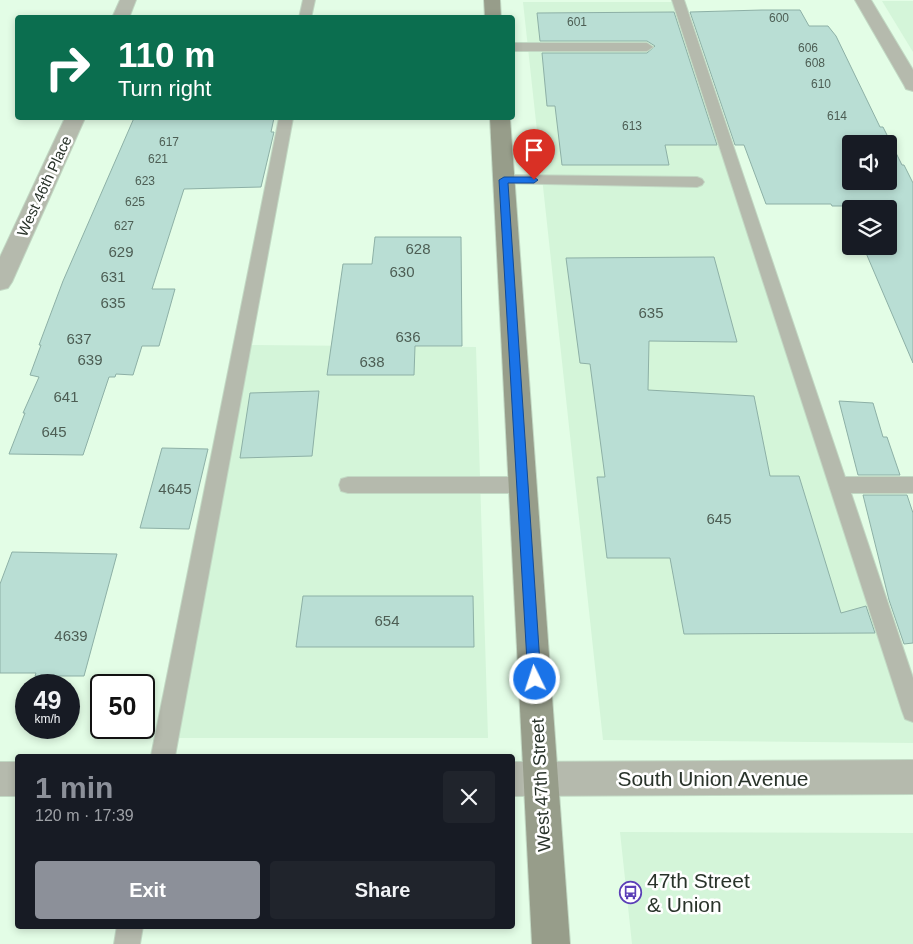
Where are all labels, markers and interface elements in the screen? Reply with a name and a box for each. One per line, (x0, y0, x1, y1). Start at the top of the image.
house number: 600 (769, 11, 789, 25)
house number: 601 (567, 15, 587, 29)
icon: right (35, 35, 100, 100)
text: 110 m (118, 35, 215, 74)
house number: 606 (798, 41, 818, 55)
house number: 608 (805, 56, 825, 70)
text: Turn right (118, 76, 211, 101)
house number: 610 (811, 77, 831, 91)
house number: 614 (827, 109, 847, 123)
house number: 613 (622, 119, 642, 133)
pin (513, 129, 555, 180)
street label: West 46th Place (13, 133, 75, 239)
house number: 617 (159, 135, 179, 149)
map controls (842, 135, 897, 255)
button: sound (842, 135, 897, 190)
icon: arrive (520, 136, 548, 164)
house number: 621 (148, 152, 168, 166)
house number: 623 (135, 174, 155, 188)
house number: 625 (125, 195, 145, 209)
button: layers (842, 200, 897, 255)
house number: 627 (114, 219, 134, 233)
house number: 628 (405, 240, 431, 257)
house number: 629 (108, 243, 134, 260)
house number: 630 (389, 263, 415, 280)
house number: 631 (100, 268, 126, 285)
house number: 635 (100, 294, 126, 311)
house number: 635 (638, 304, 664, 321)
house number: 636 (395, 328, 421, 345)
house number: 637 (66, 330, 92, 347)
house number: 639 (77, 351, 103, 368)
house number: 638 (359, 353, 385, 370)
house number: 641 (53, 388, 79, 405)
house number: 645 (41, 423, 67, 440)
house number: 4645 (158, 480, 192, 497)
house number: 645 (706, 510, 732, 527)
house number: 654 (374, 612, 400, 629)
house number: 4639 (54, 627, 88, 644)
position arrow (508, 652, 560, 704)
speed limit sign: 50 (90, 674, 155, 739)
text: 49 (34, 686, 61, 714)
text: km/h (34, 712, 61, 726)
street label: West 47th Street (528, 718, 554, 852)
street label: South Union Avenue (617, 767, 809, 790)
text: 1 min (35, 771, 113, 804)
button: close (443, 771, 495, 823)
text: 120 m · 17:39 (35, 807, 134, 824)
button: Exit (35, 861, 260, 919)
button: Share (270, 861, 495, 919)
place label: 47th Street & Union (647, 869, 750, 916)
bus stop icon: 47th Street & Union (619, 880, 643, 904)

